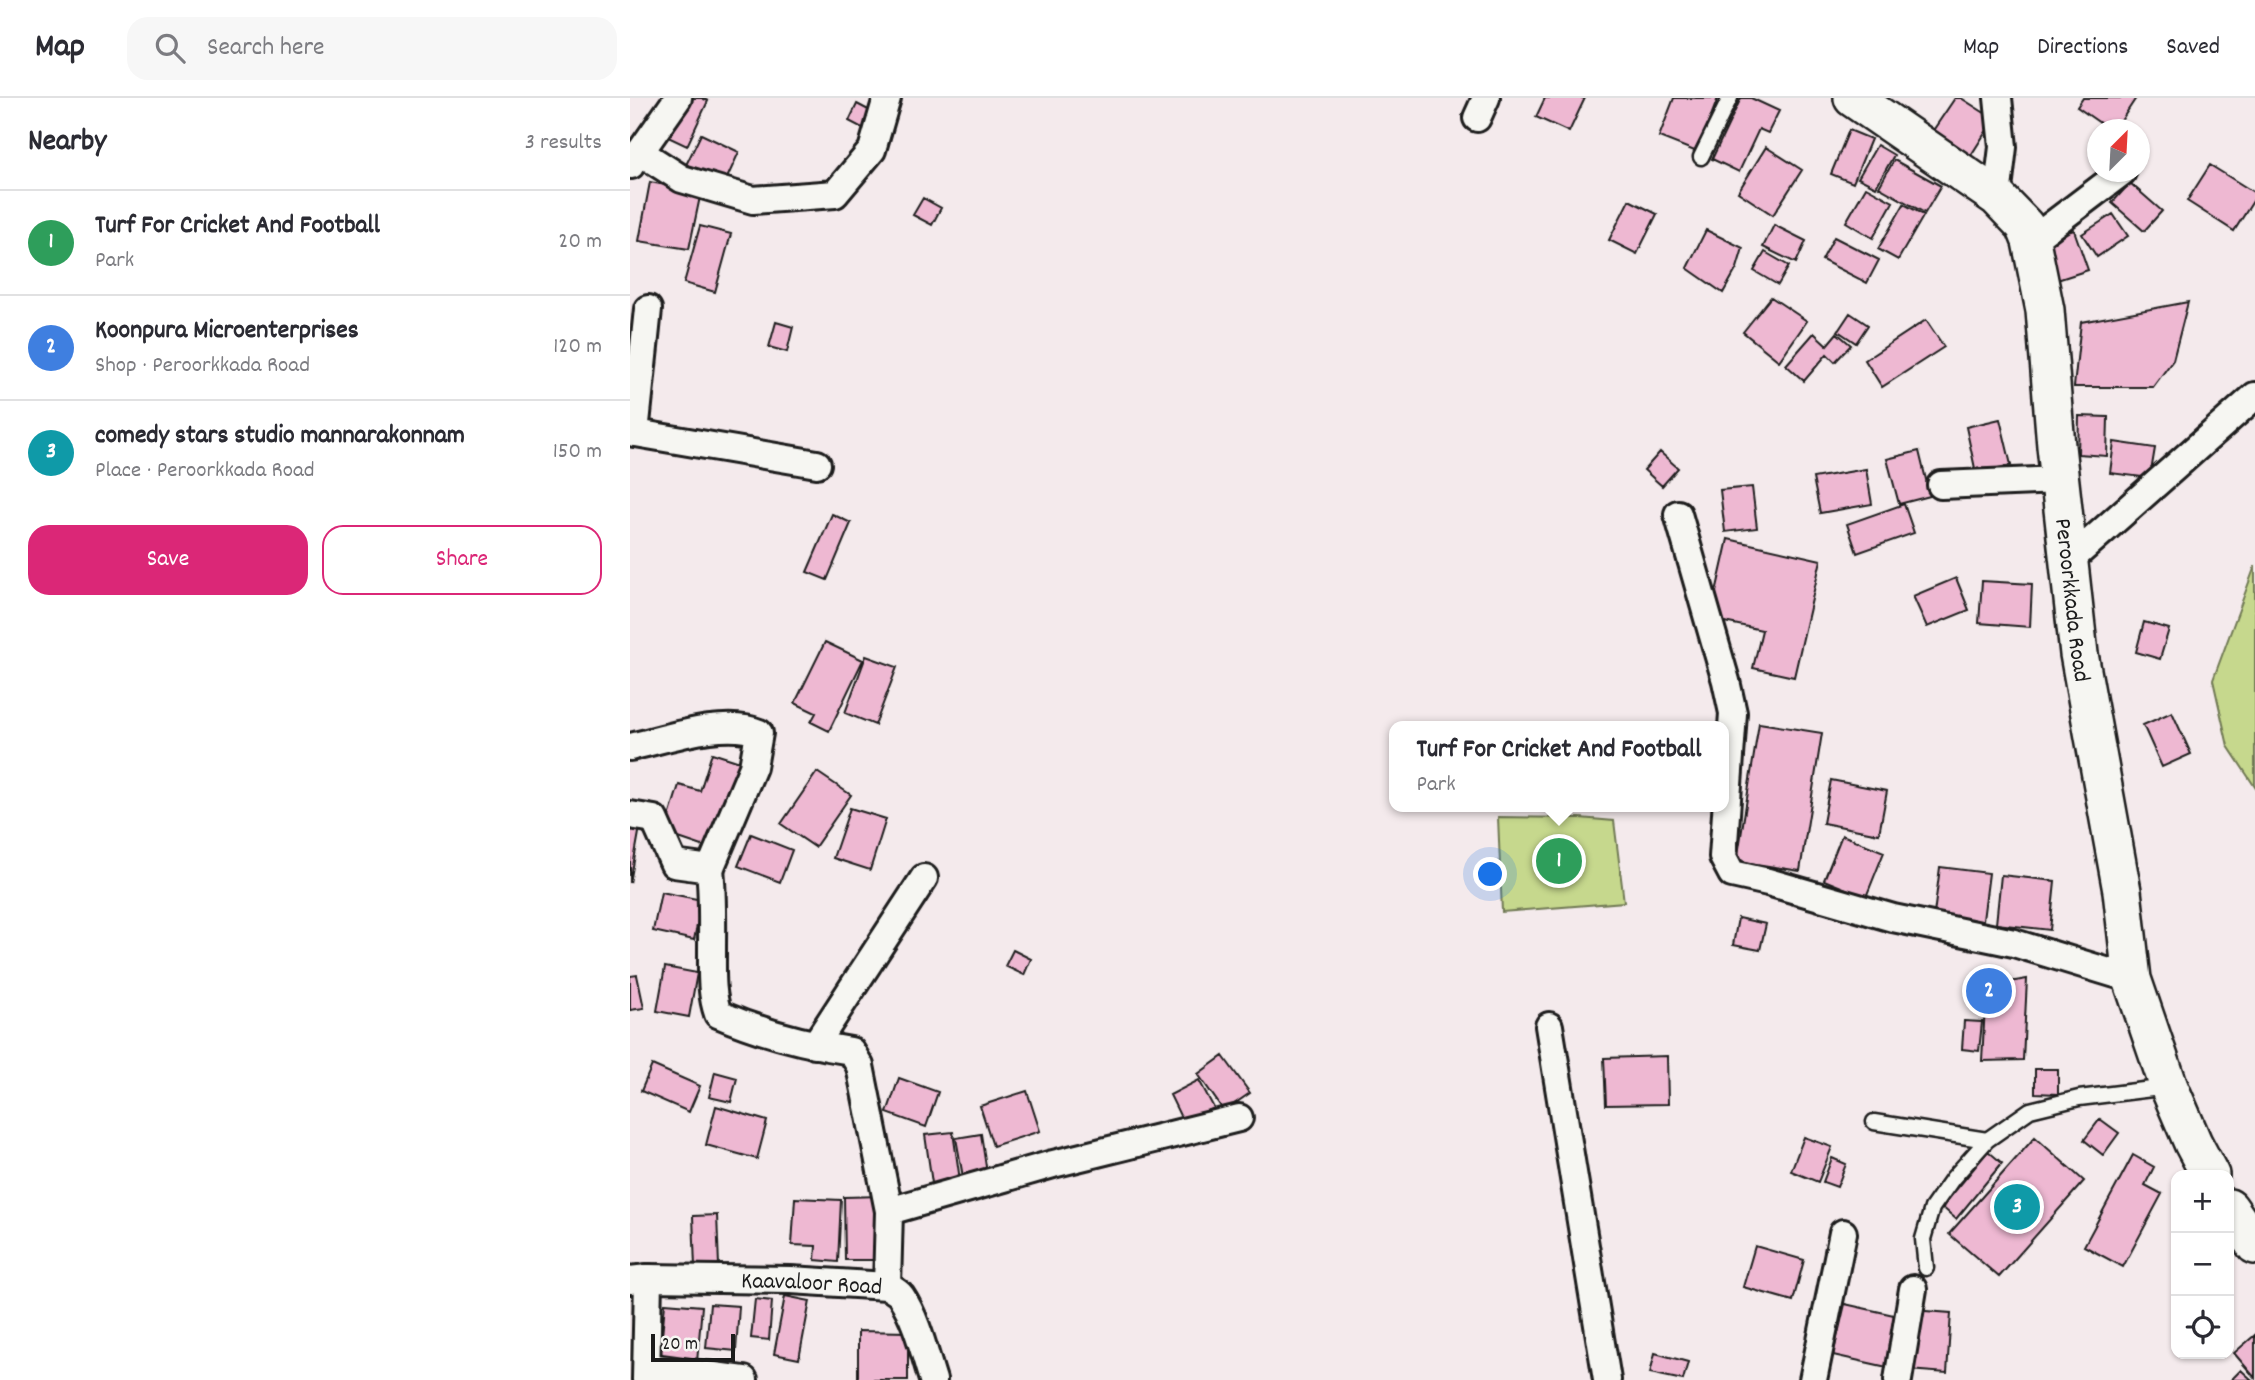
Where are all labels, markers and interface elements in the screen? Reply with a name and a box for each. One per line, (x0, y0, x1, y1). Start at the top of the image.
search box (127, 17, 617, 80)
text: Map (35, 25, 85, 72)
icon: search (151, 29, 189, 67)
text: Search here (207, 30, 325, 67)
text: Map (1963, 31, 1999, 65)
text: Directions (2037, 31, 2128, 65)
text: Saved (2166, 31, 2220, 65)
north arrow (2087, 119, 2150, 182)
text: Nearby (28, 122, 106, 165)
text: 3 results (525, 127, 602, 160)
text: Turf For Cricket And Football (95, 208, 380, 245)
text: 1 (48, 226, 54, 259)
text: 20 m (558, 226, 602, 259)
text: Park (95, 245, 134, 278)
text: Koonpura Microenterprises (95, 313, 359, 350)
text: 2 (46, 331, 56, 364)
text: 120 m (553, 331, 602, 364)
text: Shop · Peroorkkada Road (95, 350, 310, 383)
text: comedy stars studio mannarakonnam (95, 418, 465, 455)
text: 3 (46, 436, 56, 469)
text: 150 m (553, 436, 602, 469)
text: Place · Peroorkkada Road (95, 455, 314, 488)
street label: Peroorkkada Road (2044, 517, 2098, 685)
button: Save (28, 525, 308, 595)
button: Share (322, 525, 602, 595)
popup (1389, 721, 1729, 812)
text: Turf For Cricket And Football (1417, 732, 1702, 769)
text: Park (1417, 769, 1456, 802)
pin: 1 (1536, 835, 1582, 887)
your location (1473, 857, 1507, 891)
pin: 2 (1966, 965, 2012, 1017)
map controls (2171, 1170, 2234, 1359)
button: + (2171, 1170, 2234, 1233)
pin: 3 (1994, 1181, 2040, 1233)
button: − (2171, 1233, 2234, 1296)
street label: Kaavaloor Road (741, 1265, 883, 1306)
button: locate (2171, 1296, 2234, 1359)
scale bar (651, 1331, 735, 1363)
text: 20 m (662, 1332, 698, 1359)

